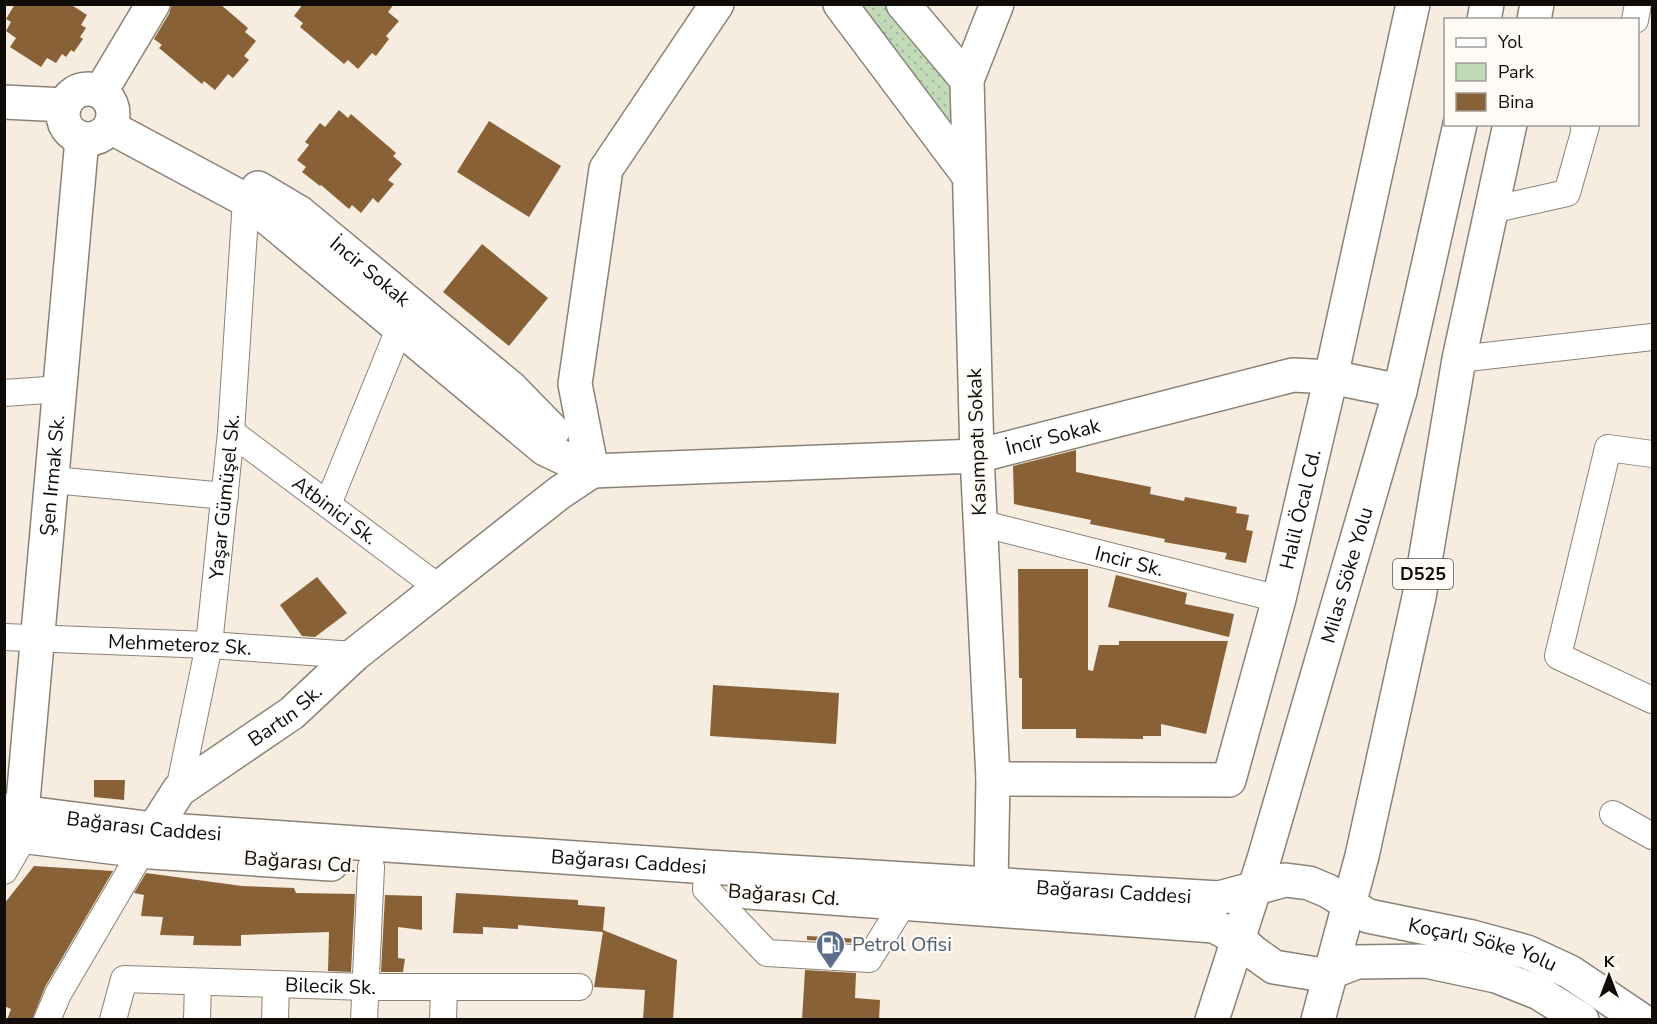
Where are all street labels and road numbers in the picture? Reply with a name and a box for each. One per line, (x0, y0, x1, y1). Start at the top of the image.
street label: İncir Sokak (324, 230, 417, 313)
street label: Kasımpatı Sokak (961, 367, 993, 516)
street label: İncir Sokak (1003, 411, 1104, 462)
street label: Yaşar Gümüşel Sk. (202, 413, 246, 582)
street label: Şen Irmak Sk. (33, 414, 71, 537)
street label: Halil Öcal Cd. (1273, 446, 1327, 572)
street label: Atbinici Sk. (287, 469, 383, 551)
street label: Milas Söke Yolu (1314, 504, 1379, 646)
street label: Incir Sk. (1092, 539, 1166, 583)
road number: D525 (1393, 559, 1453, 589)
street label: Mehmeteroz Sk. (107, 628, 253, 661)
street label: Bartın Sk. (243, 678, 328, 753)
street label: Bağarası Caddesi (65, 805, 222, 847)
street label: Bağarası Caddesi (550, 843, 707, 880)
street label: Bağarası Cd. (243, 845, 357, 879)
street label: Bağarası Caddesi (1035, 873, 1192, 910)
street label: Bağarası Cd. (727, 878, 841, 912)
street label: Koçarlı Söke Yolu (1406, 911, 1562, 978)
street label: Bilecik Sk. (285, 971, 376, 1001)

